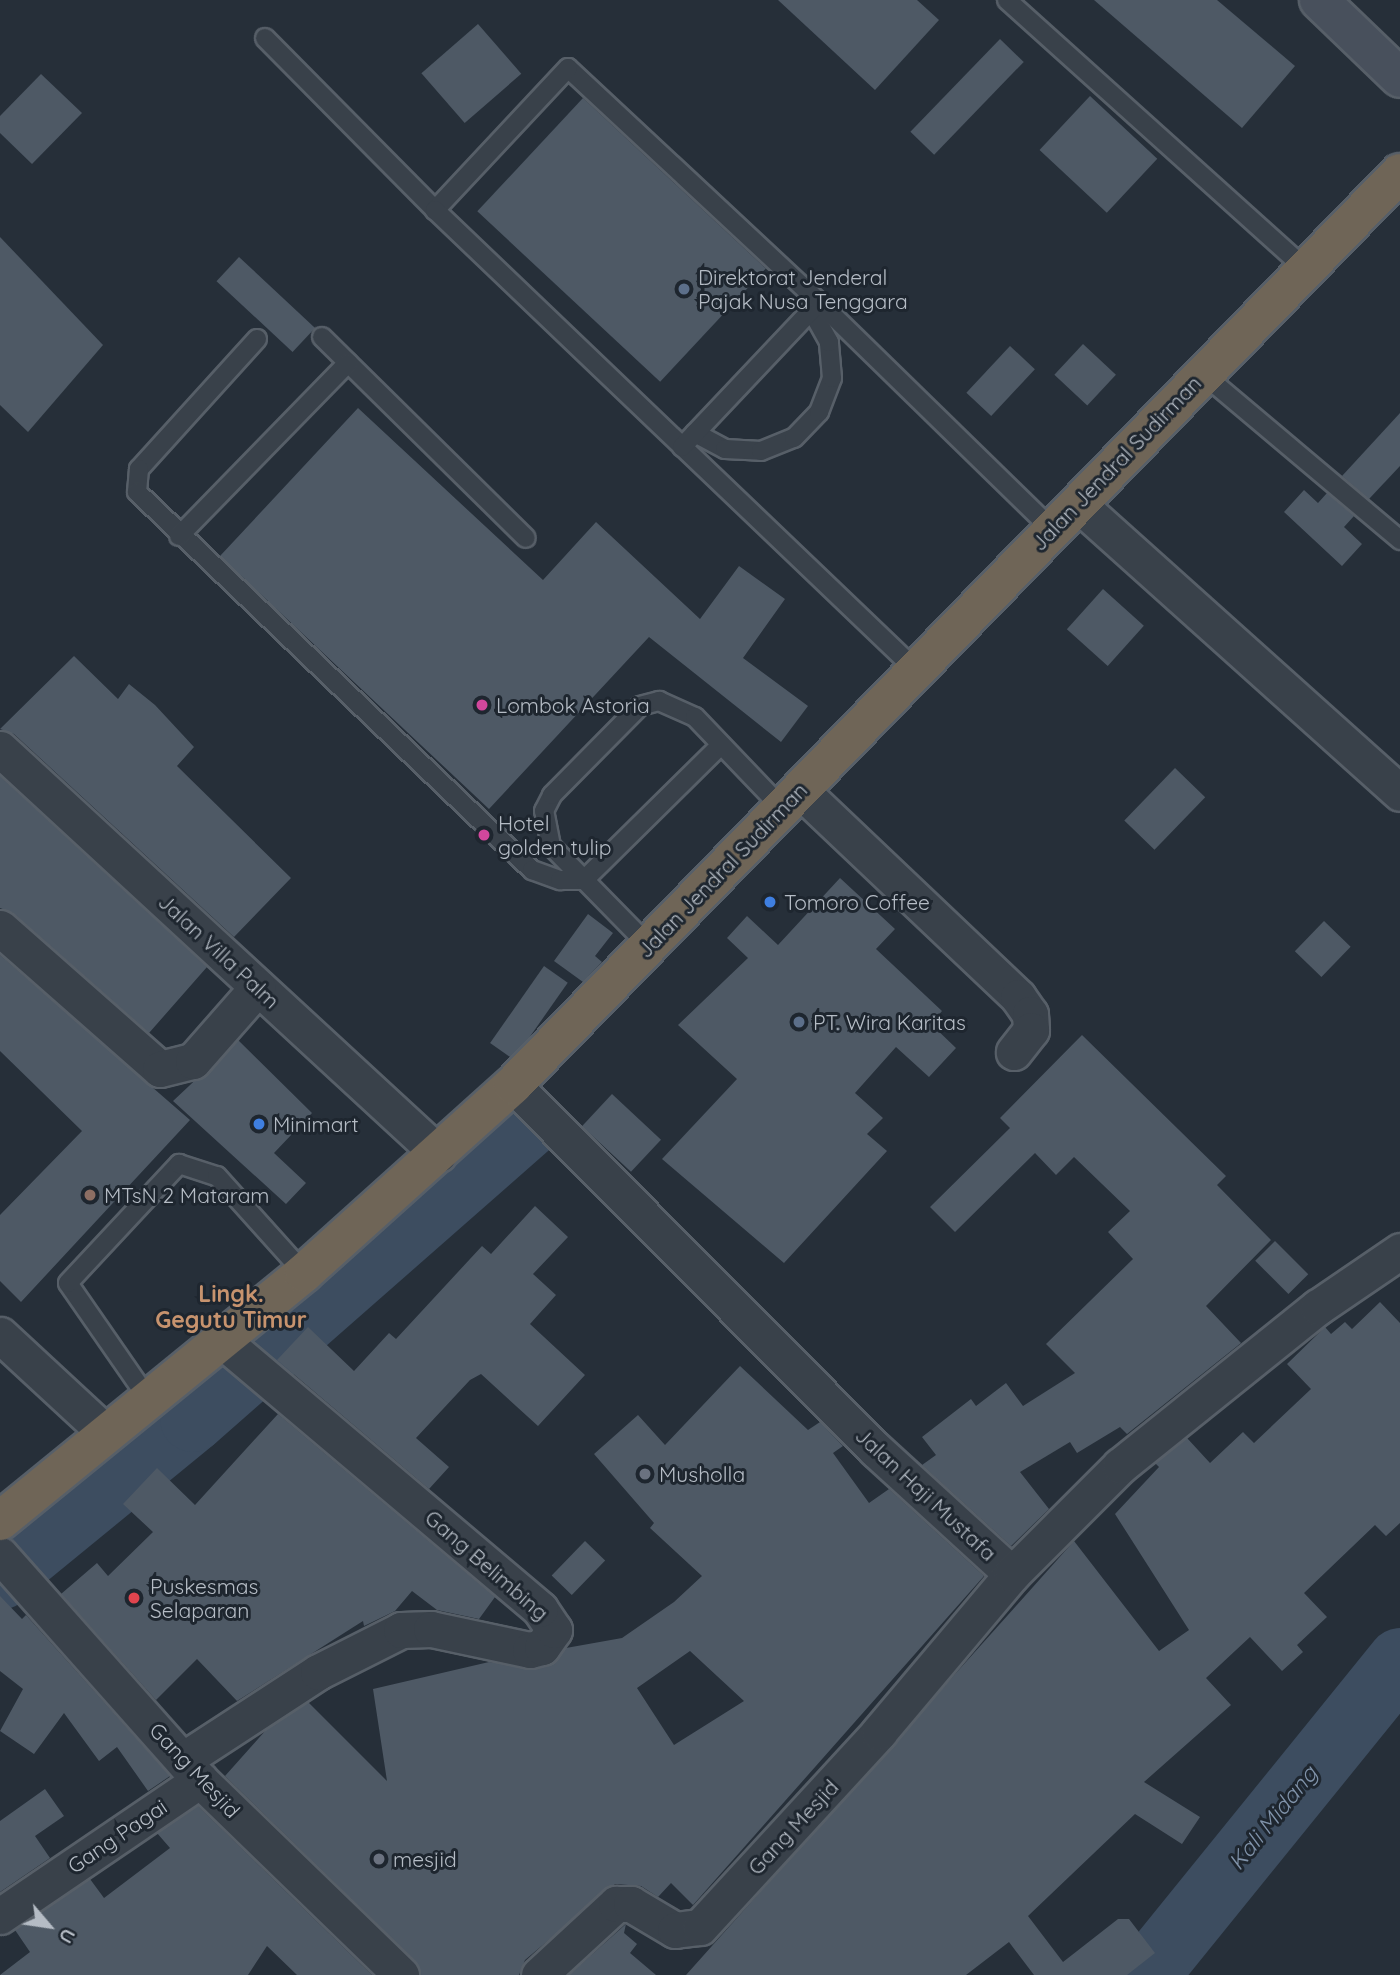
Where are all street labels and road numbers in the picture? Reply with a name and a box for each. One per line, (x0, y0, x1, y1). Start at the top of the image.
street label: Jalan Jendral Sudirman (1026, 370, 1206, 556)
street label: Jalan Jendral Sudirman (632, 777, 812, 963)
street label: Jalan Villa Palm (153, 889, 285, 1013)
street label: Jalan Haji Mustafa (850, 1422, 1002, 1566)
street label: Gang Belimbing (420, 1505, 554, 1625)
street label: Gang Mesjid (145, 1717, 245, 1823)
street label: Gang Mesjid (743, 1774, 843, 1880)
street label: Gang Pagai (63, 1794, 171, 1878)

